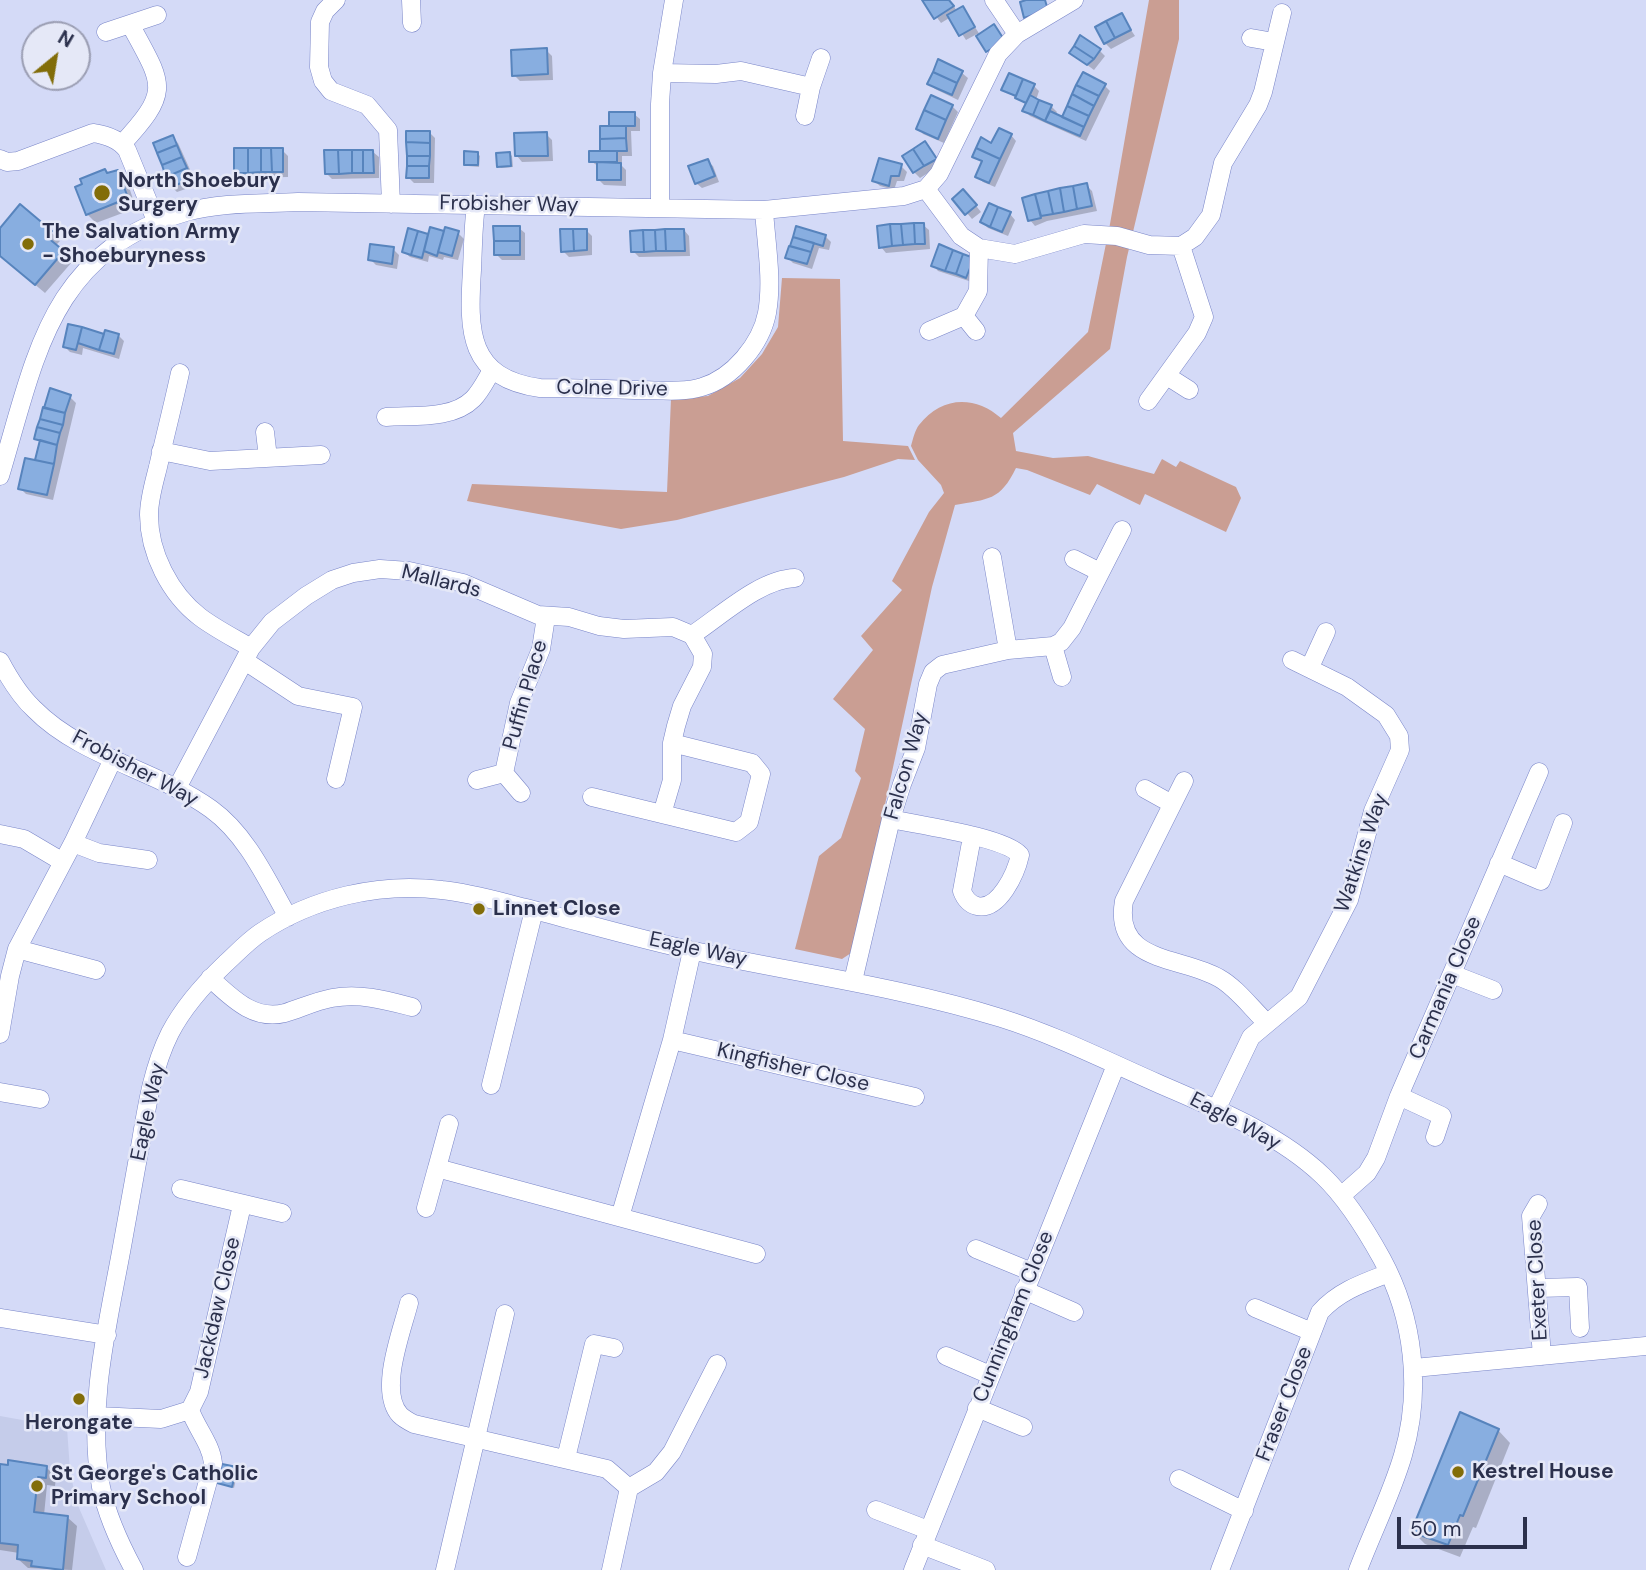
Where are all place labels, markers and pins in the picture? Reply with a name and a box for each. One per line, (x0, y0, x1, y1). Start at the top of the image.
place label: North Shoebury Surgery (118, 168, 281, 218)
marker: North Shoebury Surgery (92, 183, 112, 203)
place label: The Salvation Army - Shoeburyness (42, 219, 240, 269)
marker: The Salvation Army - Shoeburyness (20, 236, 36, 252)
place label: Linnet Close (493, 896, 621, 922)
marker: Linnet Close (471, 901, 487, 917)
marker: Herongate (71, 1391, 87, 1407)
place label: Herongate (25, 1410, 133, 1436)
place label: Kestrel House (1472, 1459, 1614, 1485)
place label: St George's Catholic Primary School (51, 1461, 258, 1511)
marker: Kestrel House (1450, 1464, 1466, 1480)
marker: St George's Catholic Primary School (29, 1478, 45, 1494)

